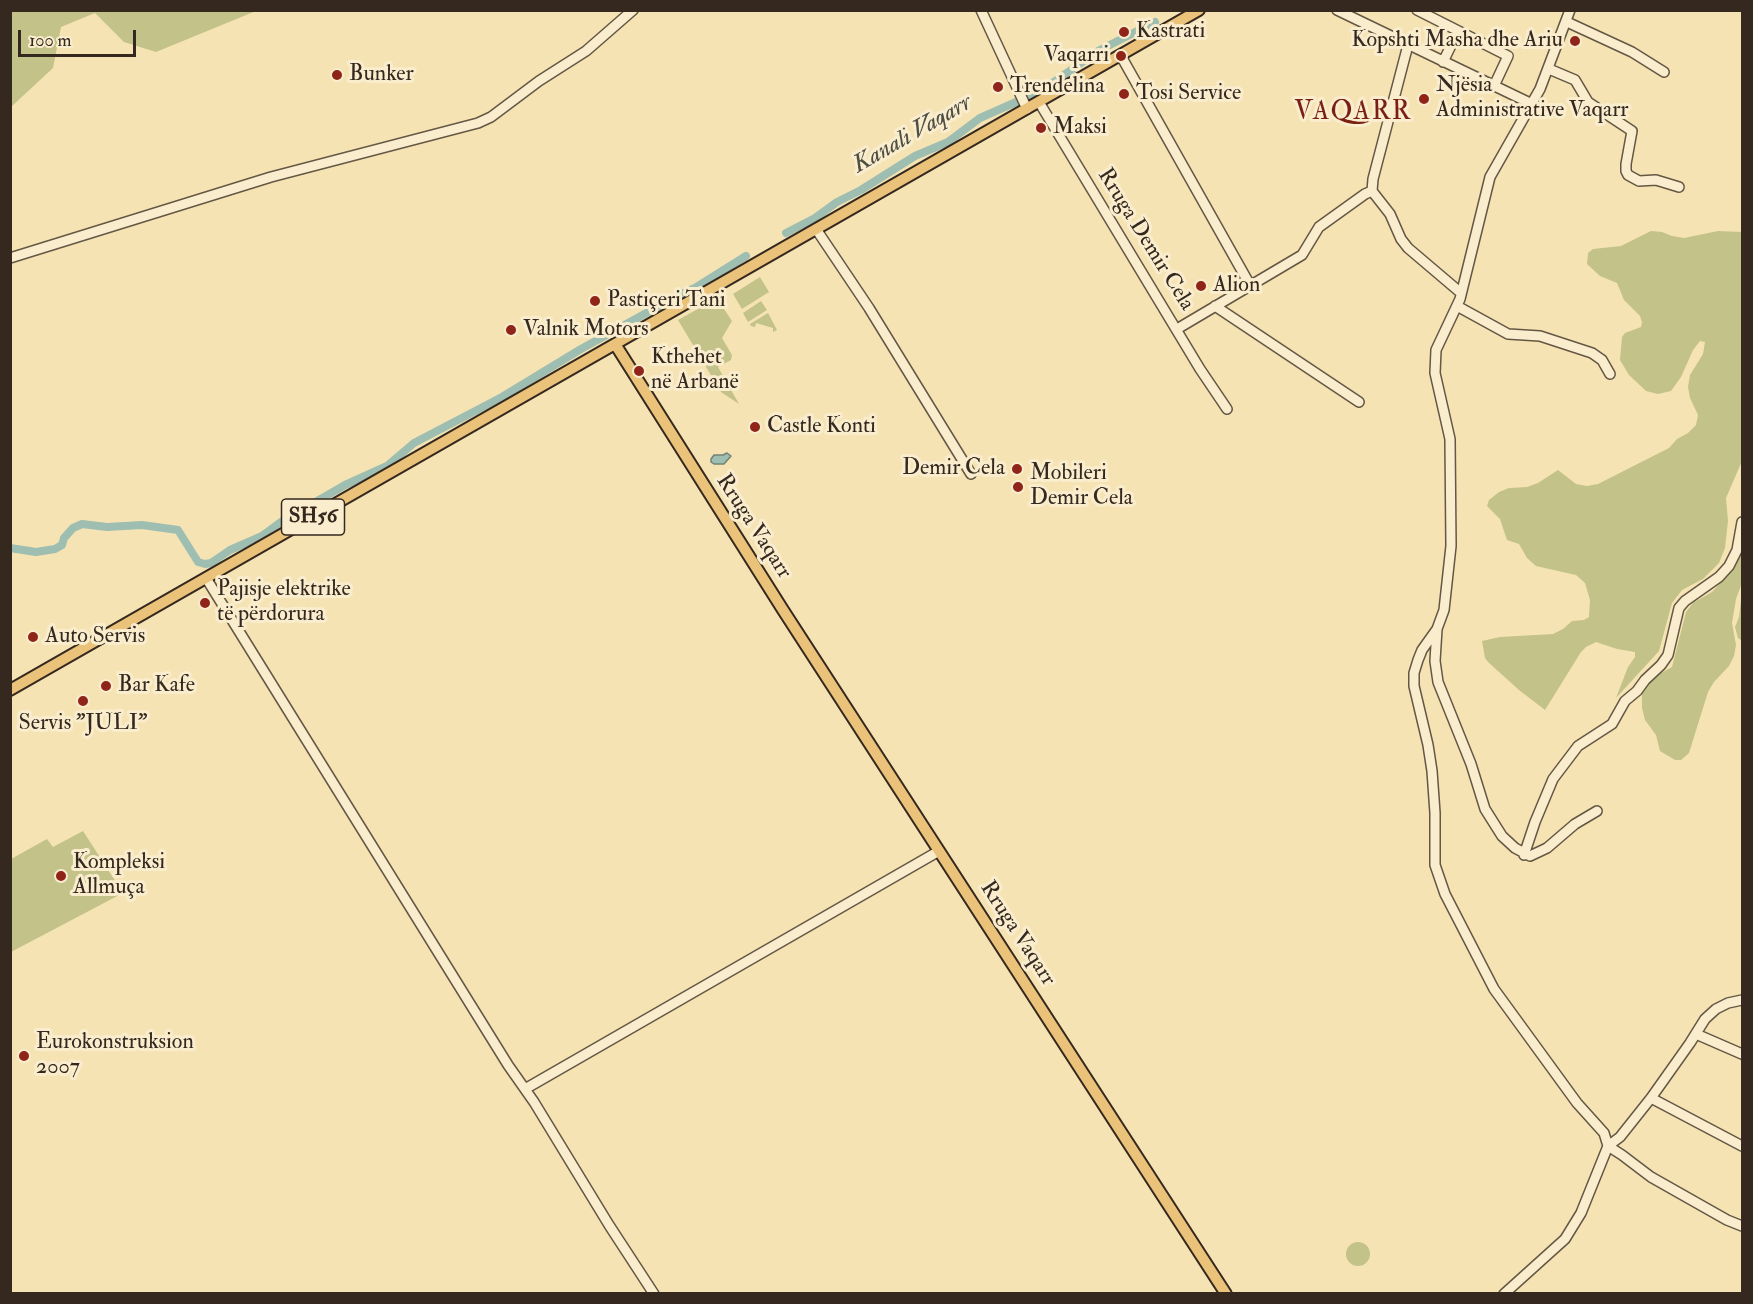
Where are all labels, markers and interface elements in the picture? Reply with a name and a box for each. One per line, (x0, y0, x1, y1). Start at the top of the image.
scale bar (21, 18, 140, 56)
place label: Kastrati (1136, 19, 1205, 45)
marker: Kastrati (1117, 25, 1131, 39)
place label: Kopshti Masha dhe Ariu (1351, 28, 1563, 54)
text: 100 m (29, 29, 72, 52)
marker: Kopshti Masha dhe Ariu (1568, 34, 1582, 48)
place label: Vaqarri (1043, 43, 1109, 69)
marker: Vaqarri (1114, 49, 1128, 63)
place label: Bunker (349, 62, 414, 88)
marker: Bunker (330, 68, 344, 82)
place label: Njësia Administrative Vaqarr (1436, 73, 1629, 124)
place label: Trendelina (1010, 74, 1104, 100)
marker: Trendelina (991, 80, 1005, 94)
place label: Tosi Service (1136, 81, 1241, 107)
marker: Tosi Service (1117, 87, 1131, 101)
water label: Kanali Vaqarr (848, 89, 978, 181)
marker: Njësia Administrative Vaqarr (1417, 92, 1431, 106)
district label: VAQARR (1294, 97, 1412, 129)
place label: Maksi (1053, 115, 1107, 141)
marker: Maksi (1034, 121, 1048, 135)
street label: Rruga Demir Cela (1091, 164, 1199, 316)
place label: Alion (1213, 273, 1260, 299)
marker: Alion (1194, 279, 1208, 293)
place label: Pastiçeri Tani (607, 288, 726, 314)
marker: Pastiçeri Tani (588, 294, 602, 308)
place label: Valnik Motors (523, 317, 649, 343)
marker: Valnik Motors (504, 323, 518, 337)
place label: Kthehet në Arbanë (651, 345, 739, 396)
marker: Kthehet në Arbanë (632, 364, 646, 378)
place label: Castle Konti (767, 414, 876, 440)
marker: Castle Konti (748, 420, 762, 434)
place label: Demir Cela (902, 456, 1005, 482)
place label: Mobileri Demir Cela (1030, 461, 1133, 512)
marker: Demir Cela (1010, 462, 1024, 476)
street label: Rruga Vaqarr (709, 470, 797, 584)
marker: Mobileri Demir Cela (1011, 480, 1025, 494)
road number: SH56 (282, 499, 344, 535)
place label: Pajisje elektrike të përdorura (217, 577, 351, 628)
marker: Pajisje elektrike të përdorura (198, 596, 212, 610)
place label: Auto Servis (45, 624, 145, 650)
marker: Auto Servis (26, 630, 40, 644)
place label: Bar Kafe (118, 673, 195, 699)
marker: Bar Kafe (99, 679, 113, 693)
marker: Servis "JULI" (76, 694, 90, 708)
place label: Servis "JULI" (19, 711, 147, 737)
place label: Kompleksi Allmuça (73, 850, 165, 902)
marker: Kompleksi Allmuça (54, 869, 68, 883)
street label: Rruga Vaqarr (973, 877, 1061, 991)
place label: Eurokonstruksion 2007 (36, 1030, 194, 1082)
marker: Eurokonstruksion 2007 (17, 1049, 31, 1063)

